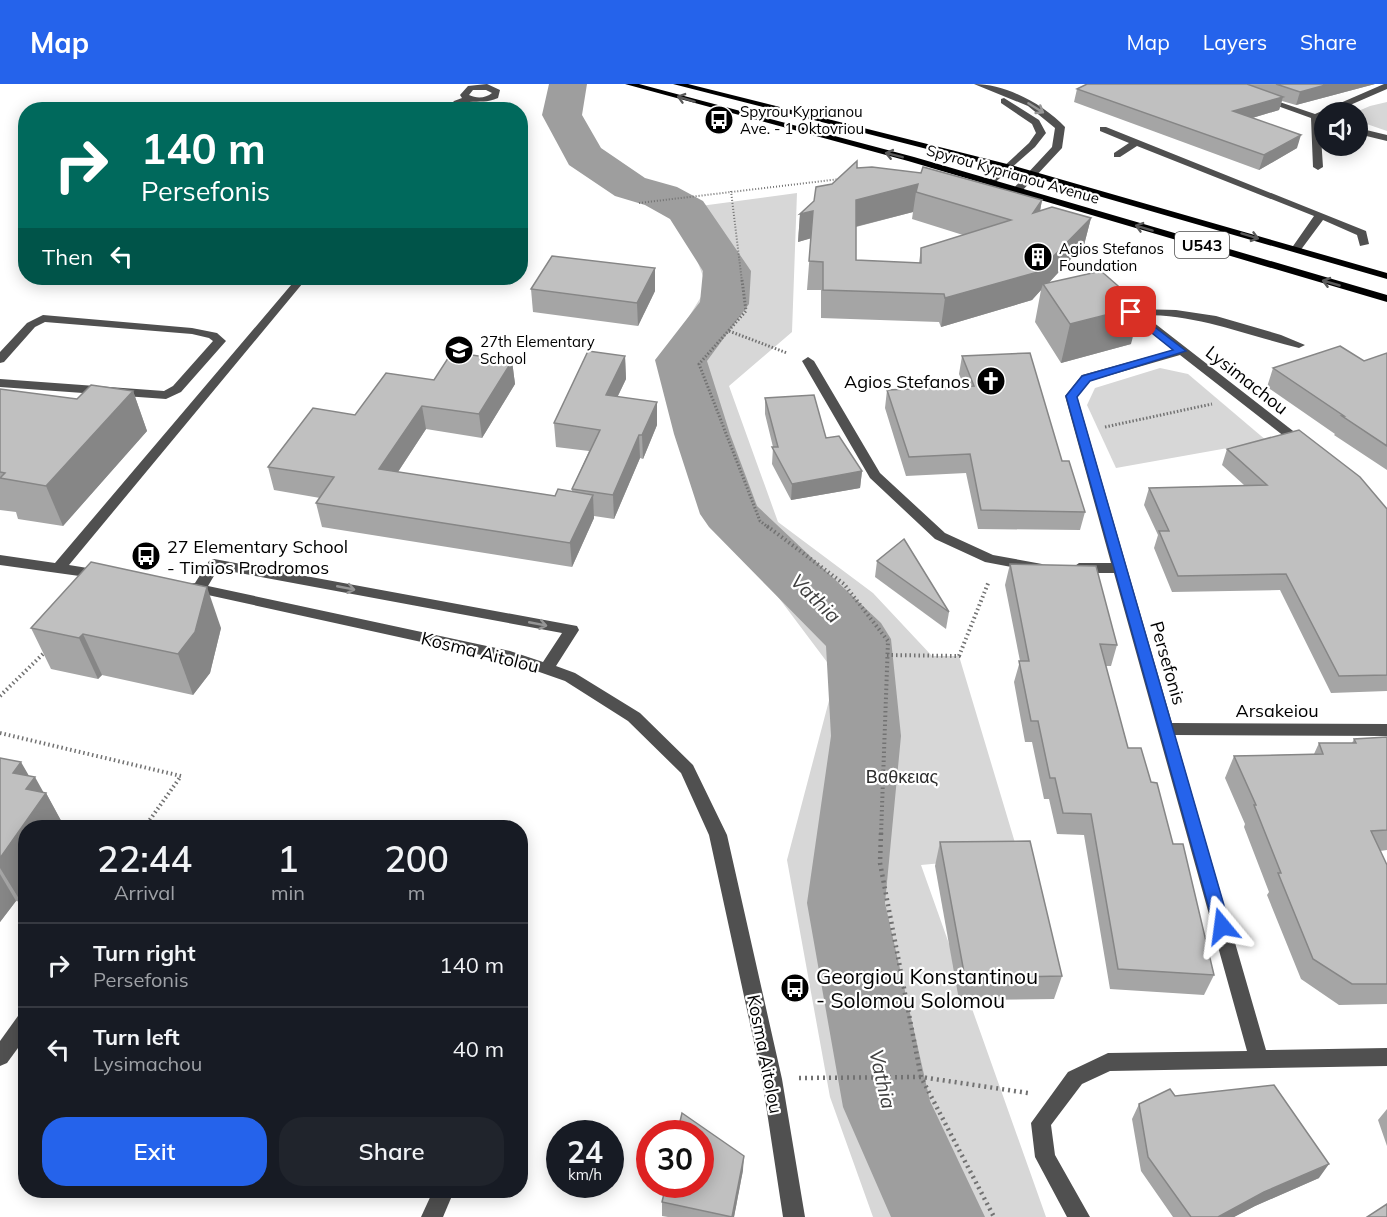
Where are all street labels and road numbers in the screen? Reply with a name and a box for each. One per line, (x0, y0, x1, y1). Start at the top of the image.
street label: Spyrou Kyprianou Avenue (924, 140, 1102, 208)
road number: U543 (1175, 232, 1229, 258)
street label: Lysimachou (1201, 341, 1293, 419)
street label: Persefonis (1145, 618, 1191, 708)
street label: Kosma Aitolou (419, 626, 541, 678)
street label: Arsakeiou (1235, 699, 1319, 722)
street label: Kosma Aitolou (742, 993, 788, 1115)

